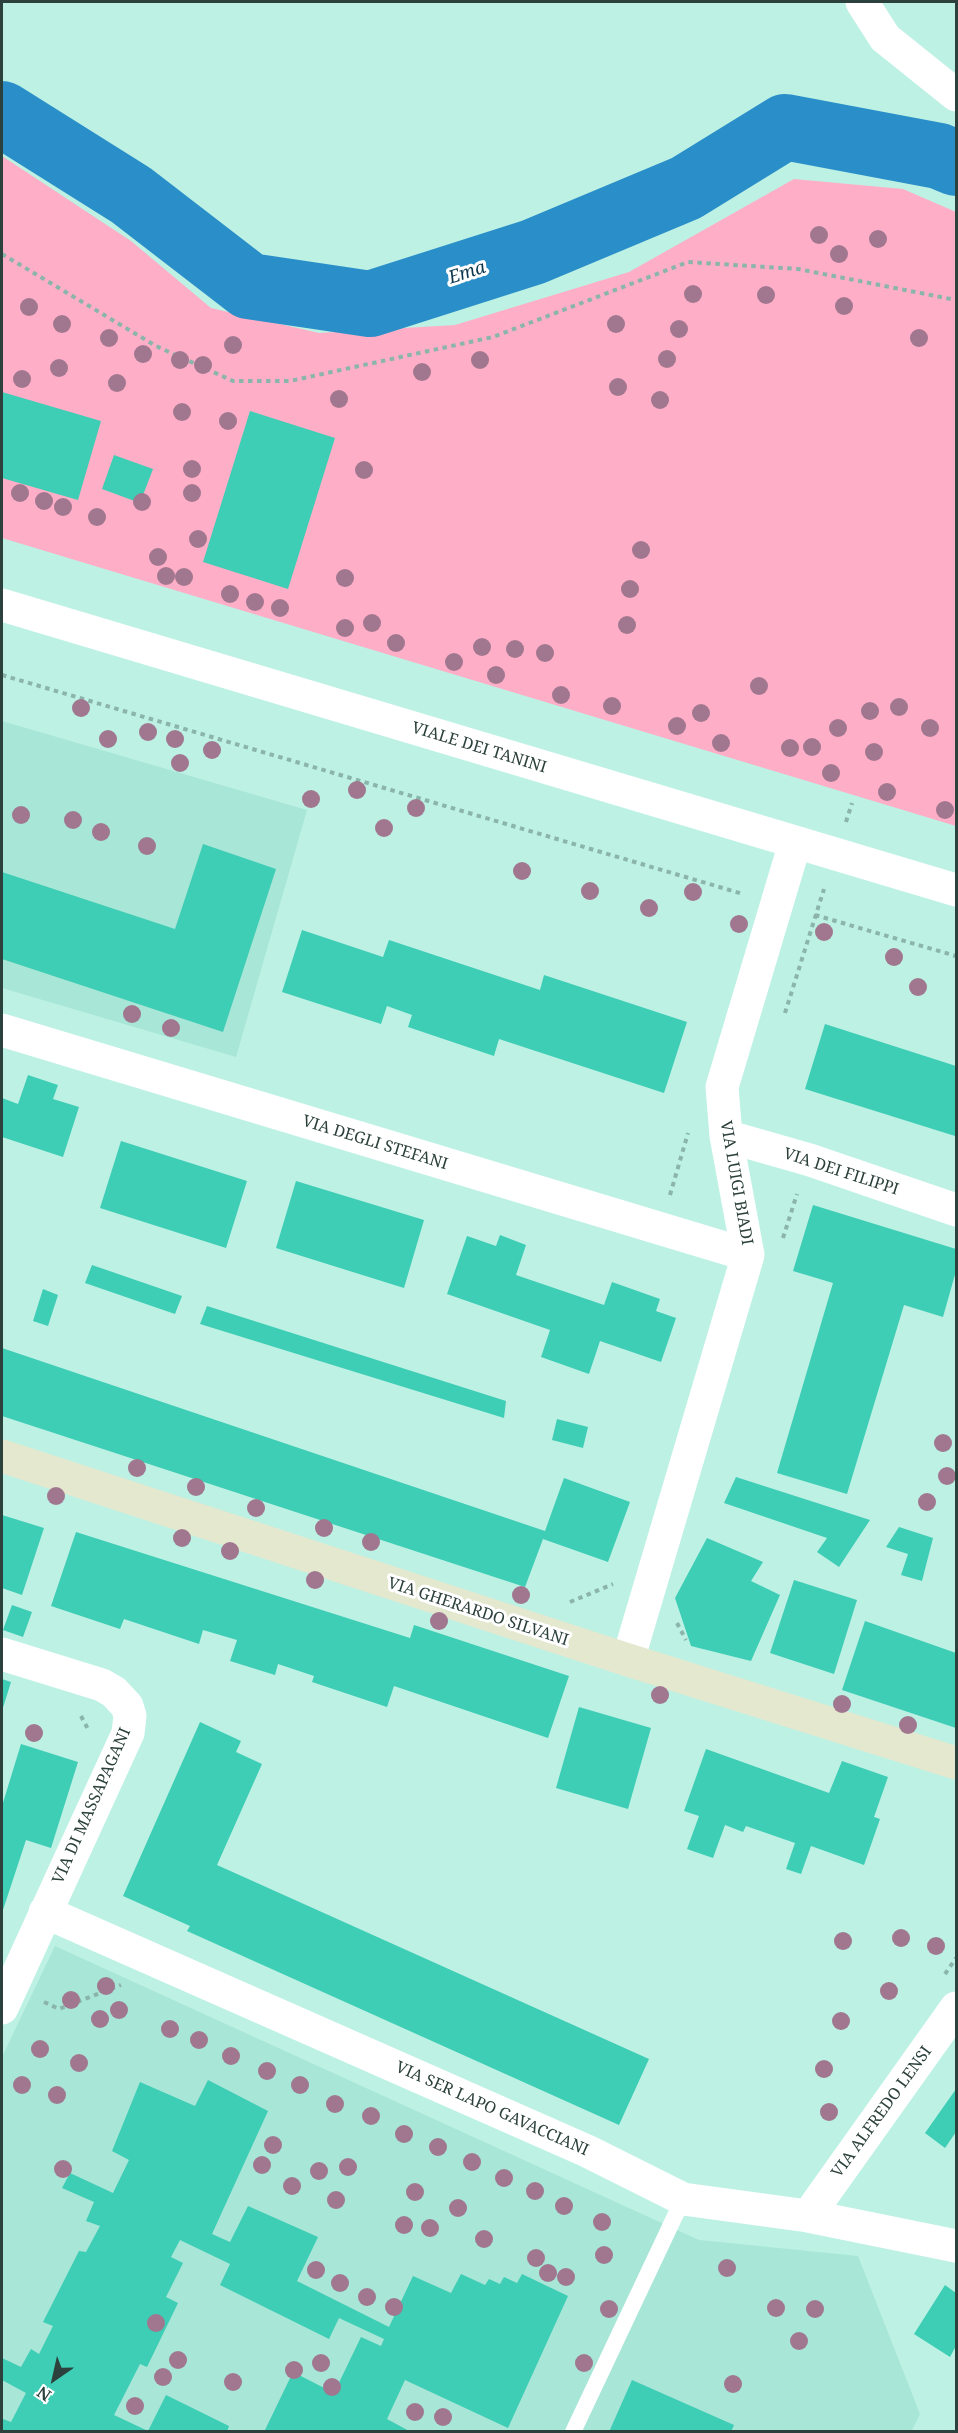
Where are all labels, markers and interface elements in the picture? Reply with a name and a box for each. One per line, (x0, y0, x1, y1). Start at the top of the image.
water label: Ema (446, 257, 488, 289)
street label: VIALE DEI TANINI (409, 718, 549, 778)
street label: VIA DEGLI STEFANI (300, 1112, 450, 1174)
street label: VIA LUIGI BIADI (716, 1119, 756, 1247)
street label: VIA DEI FILIPPI (781, 1144, 901, 1200)
street label: VIA GHERARDO SILVANI (385, 1574, 571, 1650)
street label: VIA DI MASSAPAGANI (49, 1725, 135, 1887)
street label: VIA ALFREDO LENSI (828, 2043, 936, 2181)
street label: VIA SER LAPO GAVACCIANI (393, 2058, 591, 2160)
north arrow (24, 2349, 84, 2409)
text: N (33, 2381, 55, 2407)

